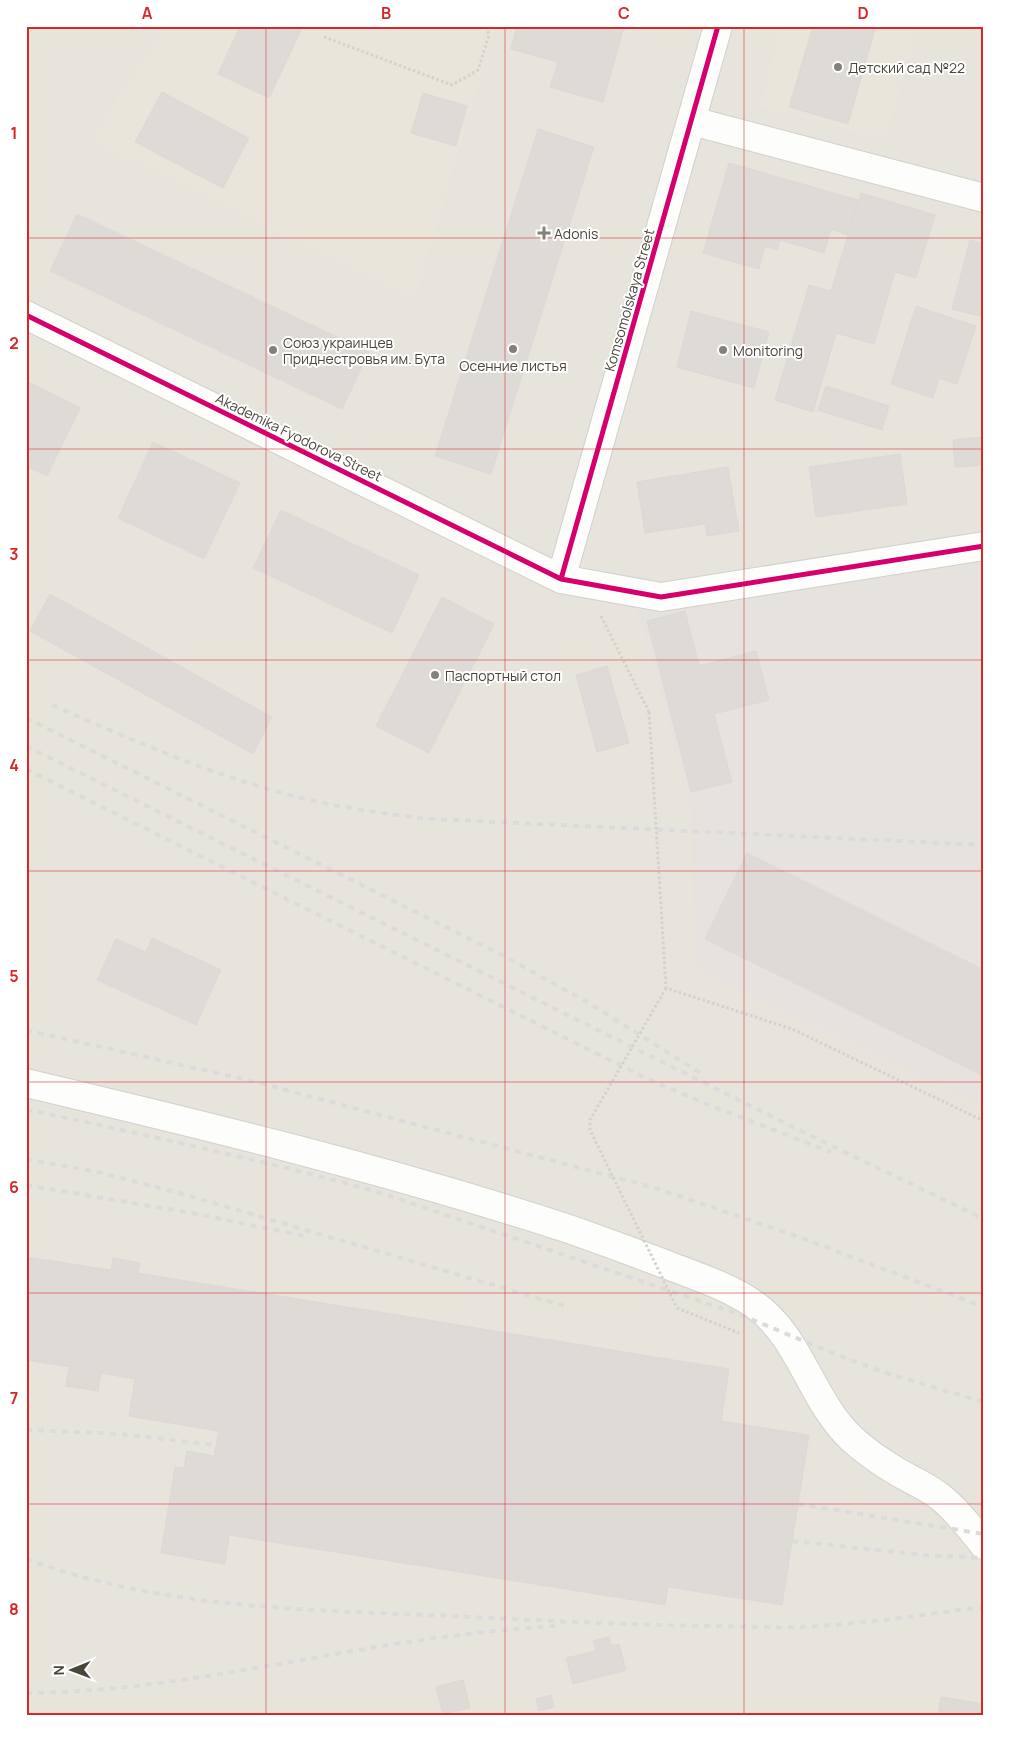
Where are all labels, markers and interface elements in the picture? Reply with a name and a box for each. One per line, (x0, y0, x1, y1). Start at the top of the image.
text: A (142, 2, 153, 24)
text: B (381, 2, 391, 24)
text: C (618, 2, 630, 24)
text: D (857, 2, 869, 24)
place label: Детский сад №22 (848, 58, 965, 77)
marker: Детский сад №22 (832, 61, 844, 73)
text: 1 (10, 122, 18, 144)
place label: Adonis (554, 224, 598, 243)
street label: Komsomolskaya Street (600, 226, 659, 373)
marker: Adonis (538, 227, 550, 239)
text: 2 (9, 332, 19, 354)
place label: Союз украинцев Приднестровья им. Бута (283, 333, 445, 368)
place label: Monitoring (733, 341, 803, 360)
marker: Осенние листья (507, 343, 519, 355)
marker: Союз украинцев Приднестровья им. Бута (267, 344, 279, 356)
marker: Monitoring (717, 344, 729, 356)
place label: Осенние листья (459, 356, 567, 375)
street label: Akademika Fyodorova Street (213, 388, 386, 486)
text: 3 (9, 543, 19, 565)
place label: Паспортный стол (445, 666, 561, 685)
marker: Паспортный стол (429, 669, 441, 681)
text: 4 (9, 754, 19, 776)
text: 5 (9, 965, 19, 987)
text: 6 (9, 1176, 19, 1198)
text: 7 (10, 1387, 18, 1409)
text: 8 (9, 1598, 19, 1620)
north arrow (48, 1644, 98, 1694)
text: N (49, 1665, 68, 1675)

